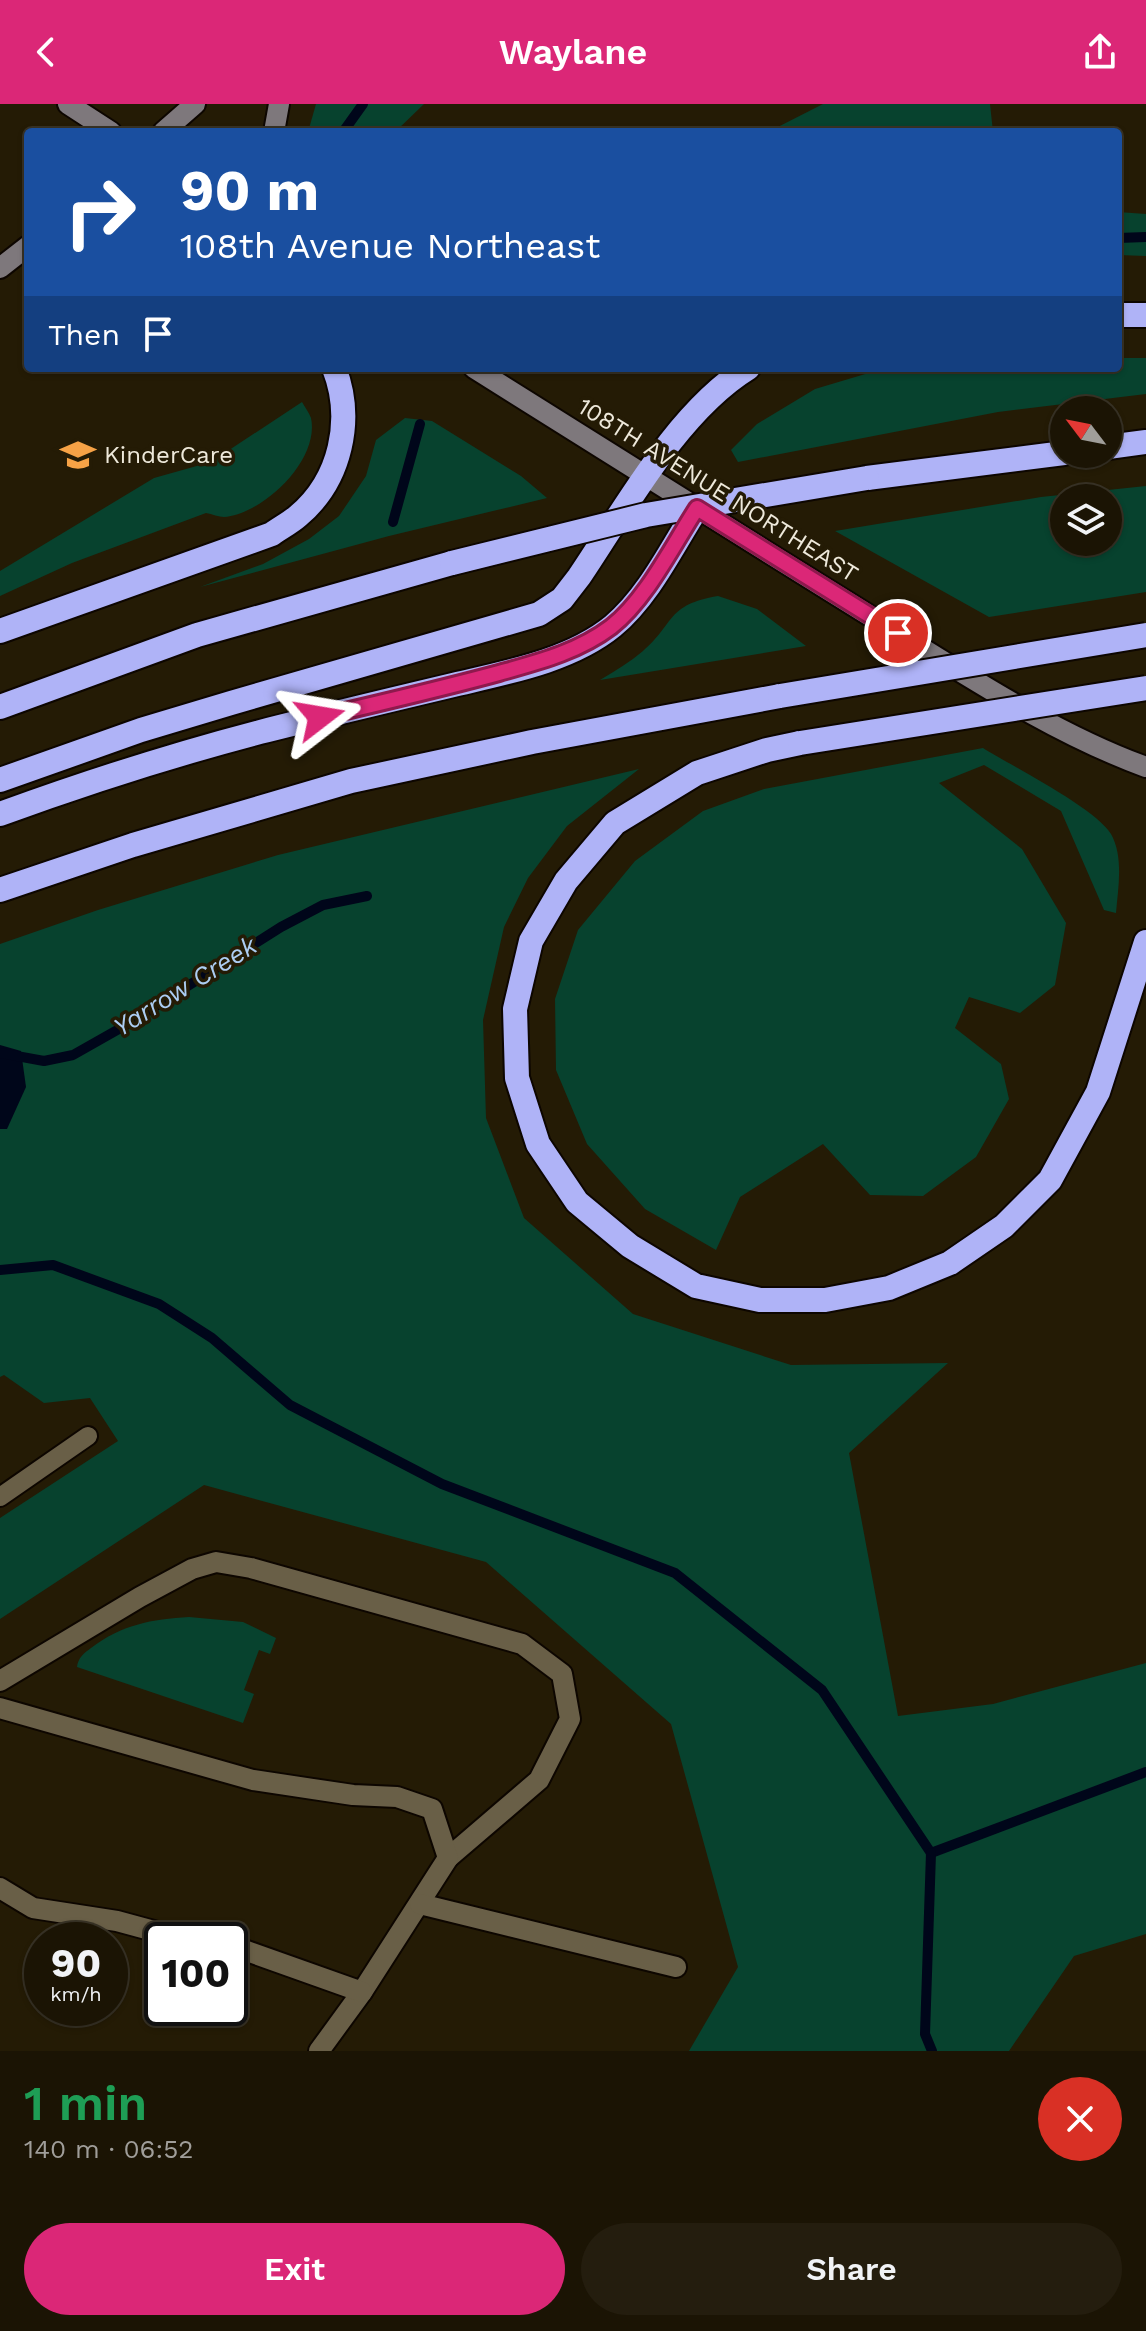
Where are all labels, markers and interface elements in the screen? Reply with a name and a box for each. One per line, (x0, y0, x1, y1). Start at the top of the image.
icon: back (24, 30, 68, 74)
icon: share (1078, 30, 1122, 74)
text: Waylane (499, 31, 647, 73)
text: 90 m (180, 158, 319, 224)
icon: right (48, 160, 152, 264)
text: 108th Avenue Northeast (180, 225, 600, 267)
icon: arrive (136, 312, 180, 356)
text: Then (48, 317, 120, 352)
street label: 108TH AVENUE NORTHEAST (573, 392, 863, 588)
north arrow (1050, 396, 1122, 468)
map controls (1050, 396, 1122, 556)
school or university icon: KinderCare (59, 436, 97, 474)
place label: KinderCare (104, 441, 233, 469)
button: layers (1050, 484, 1122, 556)
pin (864, 599, 932, 667)
icon: arrive (876, 611, 920, 655)
position arrow (278, 675, 362, 759)
water label: Yarrow Creek (108, 930, 263, 1042)
speed limit sign: 100 (144, 1922, 248, 2026)
text: 90 (51, 1940, 101, 1987)
text: km/h (50, 1982, 102, 2006)
text: 1 min (24, 2075, 147, 2132)
button: close (1038, 2077, 1122, 2161)
text: 140 m · 06:52 (24, 2134, 193, 2164)
button: Exit (24, 2223, 565, 2315)
button: Share (581, 2223, 1122, 2315)

